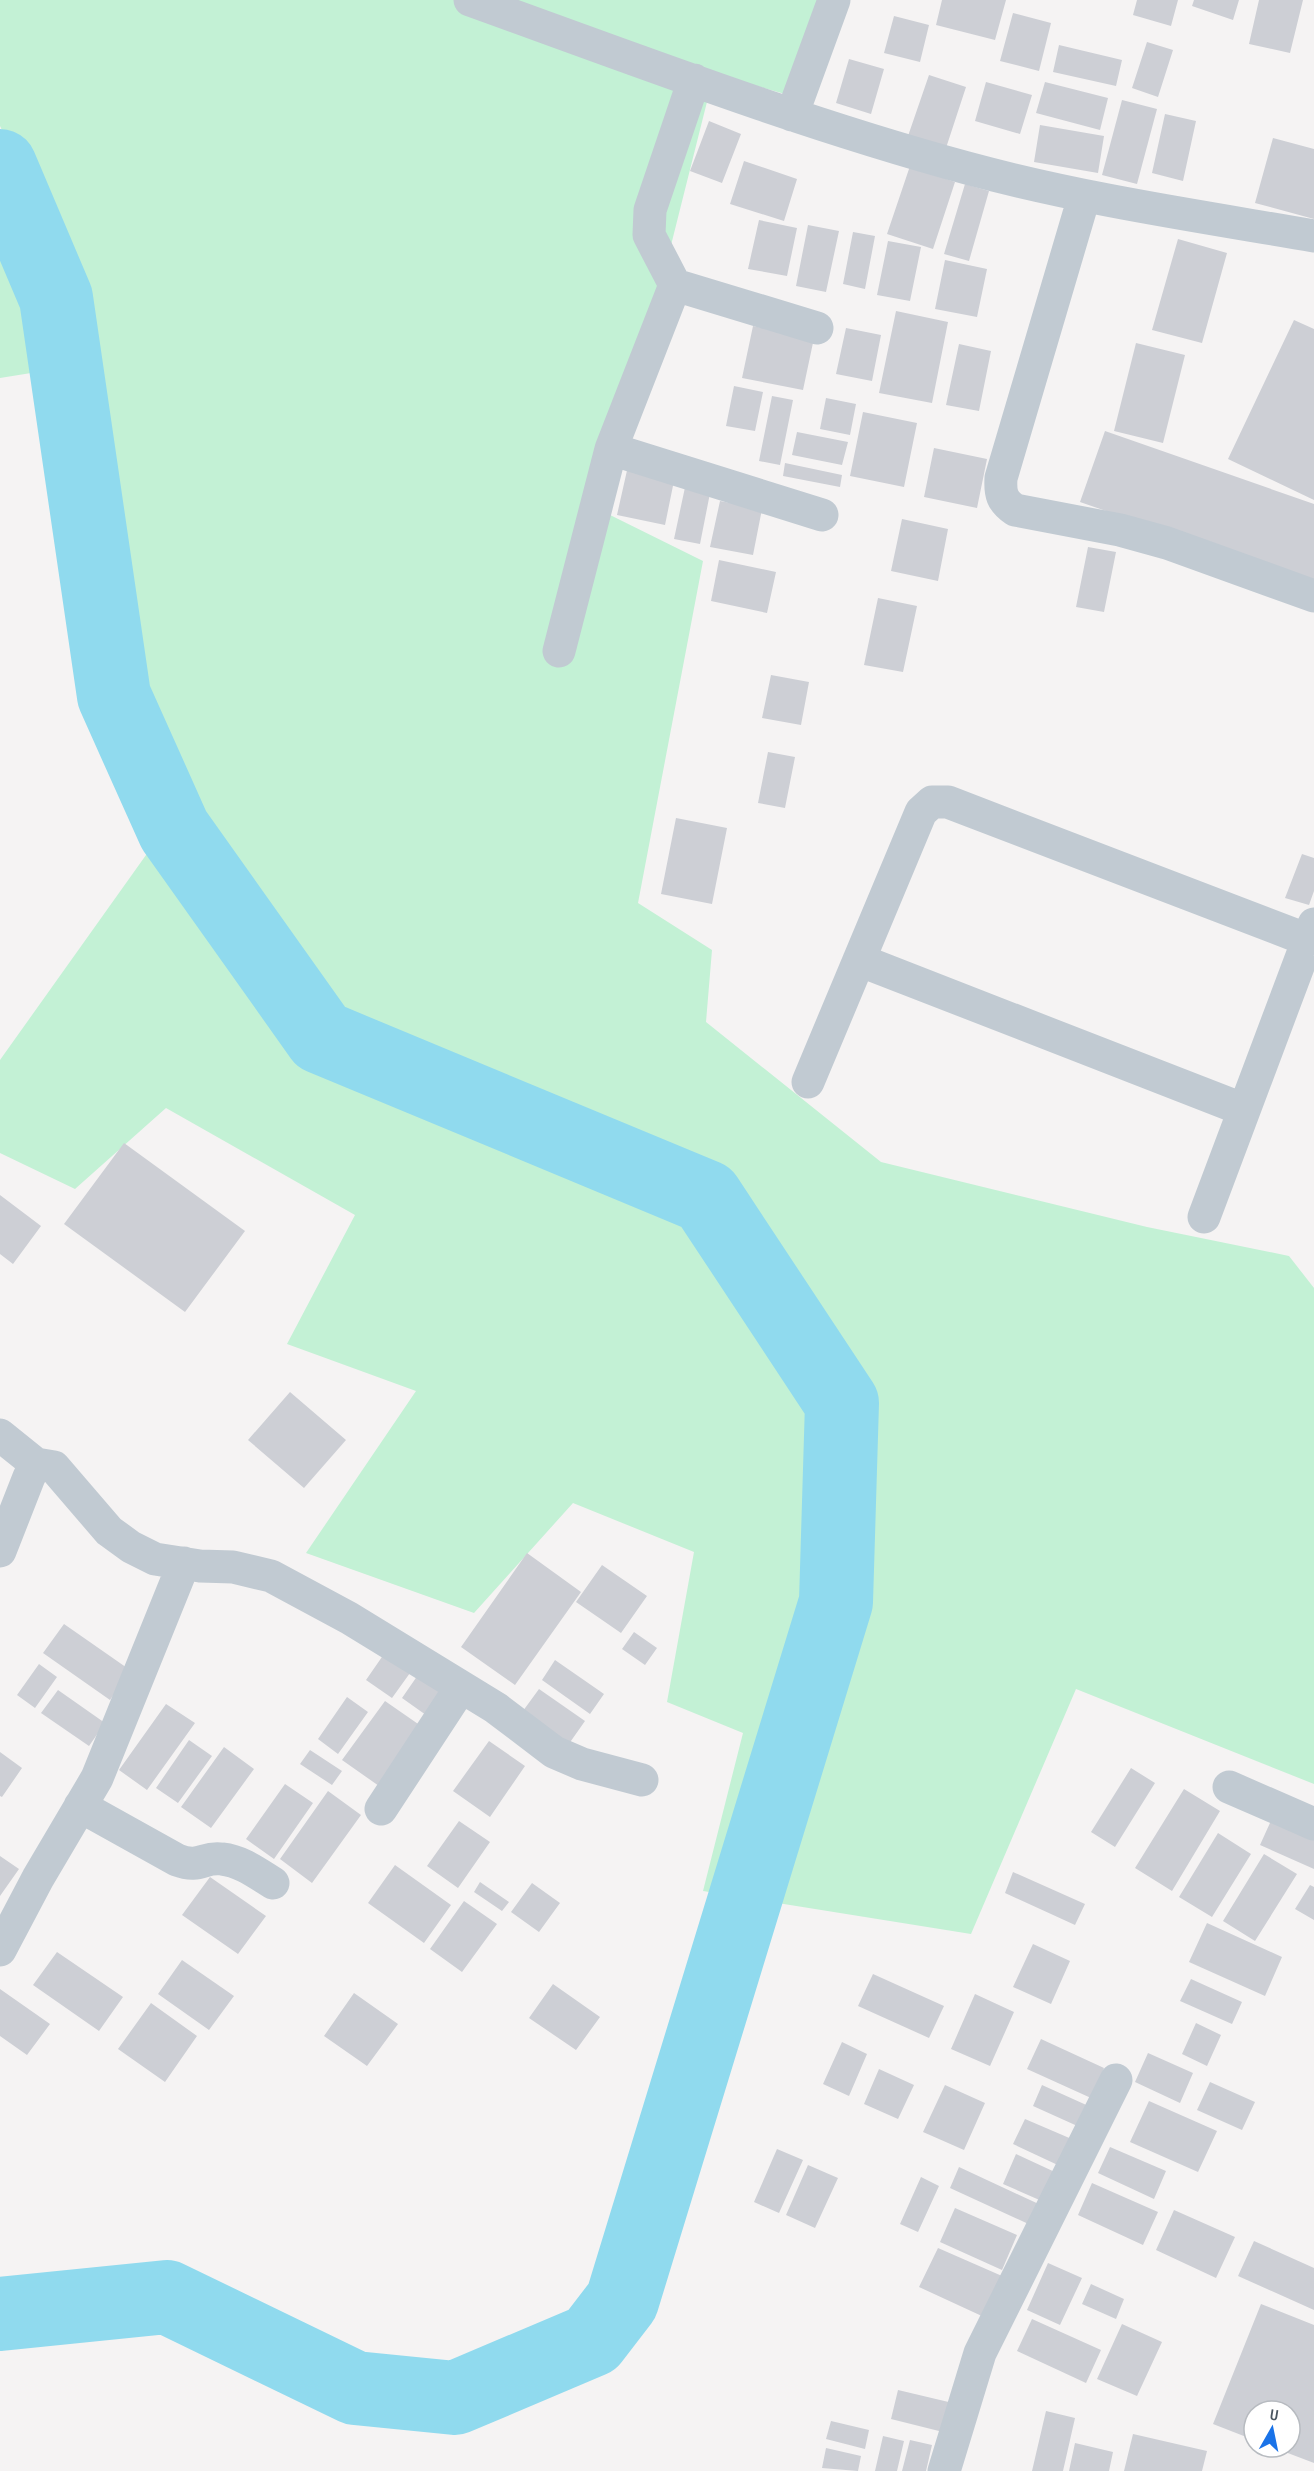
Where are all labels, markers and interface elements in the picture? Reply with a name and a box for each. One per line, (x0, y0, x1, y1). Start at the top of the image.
north arrow (1242, 2399, 1302, 2459)
text: U (1269, 2406, 1280, 2426)

